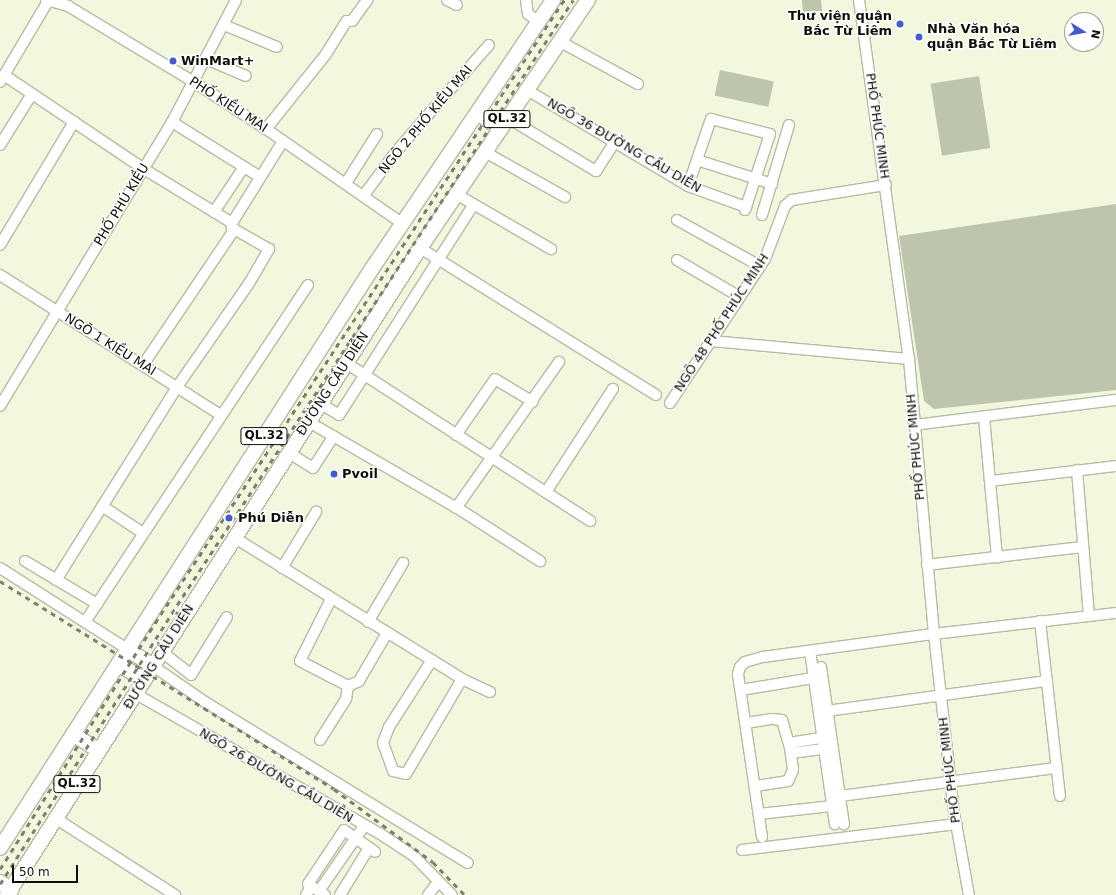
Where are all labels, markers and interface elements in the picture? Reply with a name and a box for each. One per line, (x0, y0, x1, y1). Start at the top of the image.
place label: Thư viện quận Bắc Từ Liêm (788, 9, 892, 40)
north arrow (1064, 12, 1104, 52)
marker: Thư viện quận Bắc Từ Liêm (895, 19, 905, 29)
place label: Nhà Văn hóa quận Bắc Từ Liêm (927, 22, 1057, 53)
text: N (1088, 28, 1103, 40)
marker: Nhà Văn hóa quận Bắc Từ Liêm (914, 32, 924, 42)
place label: WinMart+ (181, 53, 254, 69)
marker: WinMart+ (168, 56, 178, 66)
street label: NGÕ 2 PHỐ KIỀU MAI (376, 63, 476, 177)
street label: PHỐ PHÚC MINH (862, 72, 892, 180)
street label: PHỐ KIỀU MAI (186, 74, 270, 136)
street label: NGÕ 36 ĐƯỜNG CẦU DIỄN (544, 95, 704, 197)
road number: QL.32 (483, 109, 531, 129)
street label: PHỐ PHÚ KIỀU (91, 161, 153, 249)
street label: NGÕ 48 PHỐ PHÚC MINH (671, 251, 773, 395)
street label: NGÕ 1 KIỀU MAI (61, 311, 159, 379)
street label: ĐƯỜNG CẦU DIỄN (294, 329, 372, 439)
street label: PHỐ PHÚC MINH (904, 393, 928, 501)
road number: QL.32 (240, 426, 288, 446)
place label: Pvoil (342, 466, 378, 482)
marker: Pvoil (329, 469, 339, 479)
place label: Phú Diễn (238, 510, 304, 526)
marker: Phú Diễn (223, 512, 235, 524)
street label: ĐƯỜNG CẦU DIỄN (120, 602, 198, 712)
street label: PHỐ PHÚC MINH (936, 716, 964, 824)
street label: NGÕ 26 ĐƯỜNG CẦU DIỄN (196, 725, 356, 827)
road number: QL.32 (53, 774, 101, 794)
scale bar (14, 857, 80, 883)
text: 50 m (19, 865, 50, 879)

